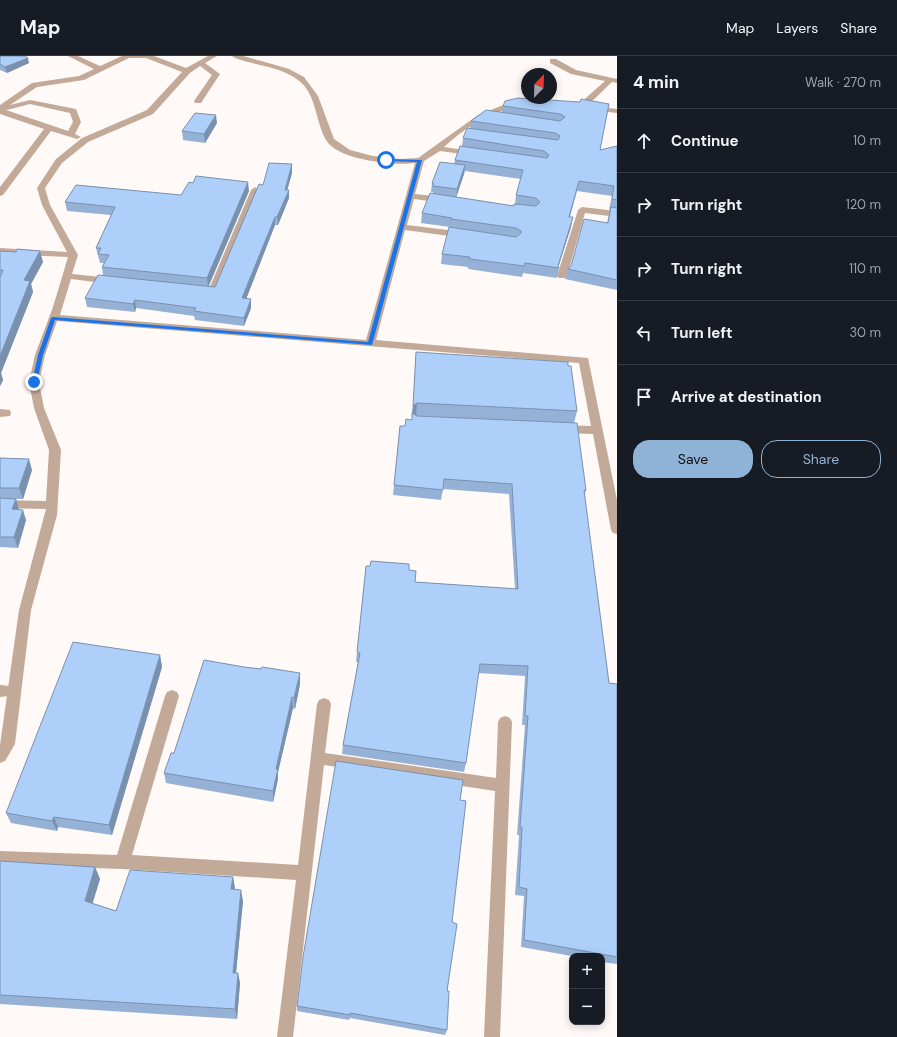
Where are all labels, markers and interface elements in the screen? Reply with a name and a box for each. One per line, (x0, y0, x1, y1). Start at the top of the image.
text: Map (20, 15, 60, 40)
text: Map (726, 19, 754, 37)
text: Layers (776, 19, 818, 37)
text: Share (840, 19, 877, 37)
north arrow (521, 68, 557, 104)
text: 4 min (633, 71, 679, 93)
text: Walk · 270 m (805, 74, 881, 91)
icon: ahead (633, 130, 655, 152)
text: Continue (671, 131, 739, 151)
text: 10 m (853, 132, 881, 149)
route start (377, 151, 395, 169)
icon: right (633, 194, 655, 216)
text: Turn right (671, 195, 742, 215)
text: 120 m (846, 196, 881, 213)
icon: right (633, 258, 655, 280)
text: Turn right (671, 259, 742, 279)
text: 110 m (849, 260, 881, 277)
icon: left (633, 322, 655, 344)
text: Turn left (671, 323, 732, 343)
text: 30 m (849, 324, 881, 341)
route end (25, 373, 43, 391)
icon: arrive (633, 386, 655, 408)
text: Arrive at destination (671, 387, 822, 407)
button: Save (633, 440, 753, 478)
button: Share (761, 440, 881, 478)
map controls (569, 953, 605, 1025)
button: + (569, 953, 605, 989)
button: − (569, 989, 605, 1025)

